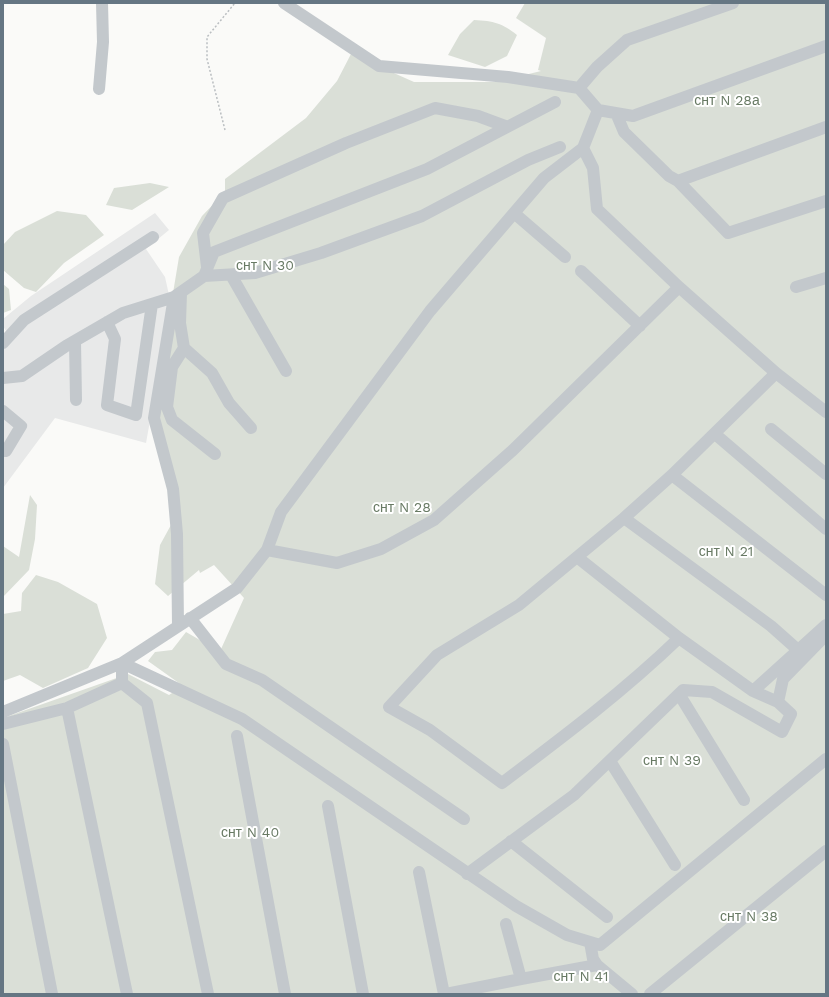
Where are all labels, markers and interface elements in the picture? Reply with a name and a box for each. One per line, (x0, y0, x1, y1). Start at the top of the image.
park label: снт N 28а (694, 93, 760, 109)
park label: снт N 30 (236, 258, 294, 274)
park label: снт N 28 (373, 500, 431, 516)
park label: снт N 21 (699, 544, 753, 560)
park label: снт N 39 (643, 753, 701, 769)
park label: снт N 40 (221, 825, 279, 841)
park label: снт N 38 (720, 909, 778, 925)
park label: снт N 41 (554, 969, 608, 985)

